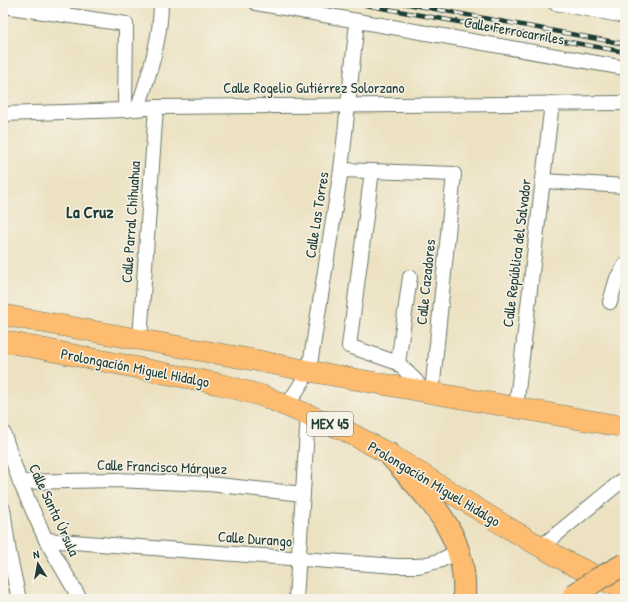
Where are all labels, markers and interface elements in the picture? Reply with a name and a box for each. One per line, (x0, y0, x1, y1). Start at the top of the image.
street label: Calle Ferrocarriles (462, 11, 566, 50)
street label: Calle Rogelio Gutiérrez Solorzano (223, 77, 405, 98)
street label: Calle Parral Chihuahua (116, 160, 145, 284)
street label: Calle Las Torres (299, 170, 334, 260)
street label: Calle República del Salvador (497, 177, 536, 328)
district label: La Cruz (67, 200, 114, 223)
street label: Calle Cazadores (411, 238, 440, 326)
street label: Prolongación Miguel Hidalgo (59, 343, 211, 392)
road number: MEX 45 (307, 412, 353, 436)
street label: Prolongación Miguel Hidalgo (364, 436, 504, 531)
street label: Calle Francisco Márquez (97, 454, 228, 479)
street label: Calle Santa Úrsula (24, 460, 85, 560)
street label: Calle Durango (217, 525, 293, 552)
north arrow (18, 544, 58, 584)
text: N (32, 547, 40, 562)

